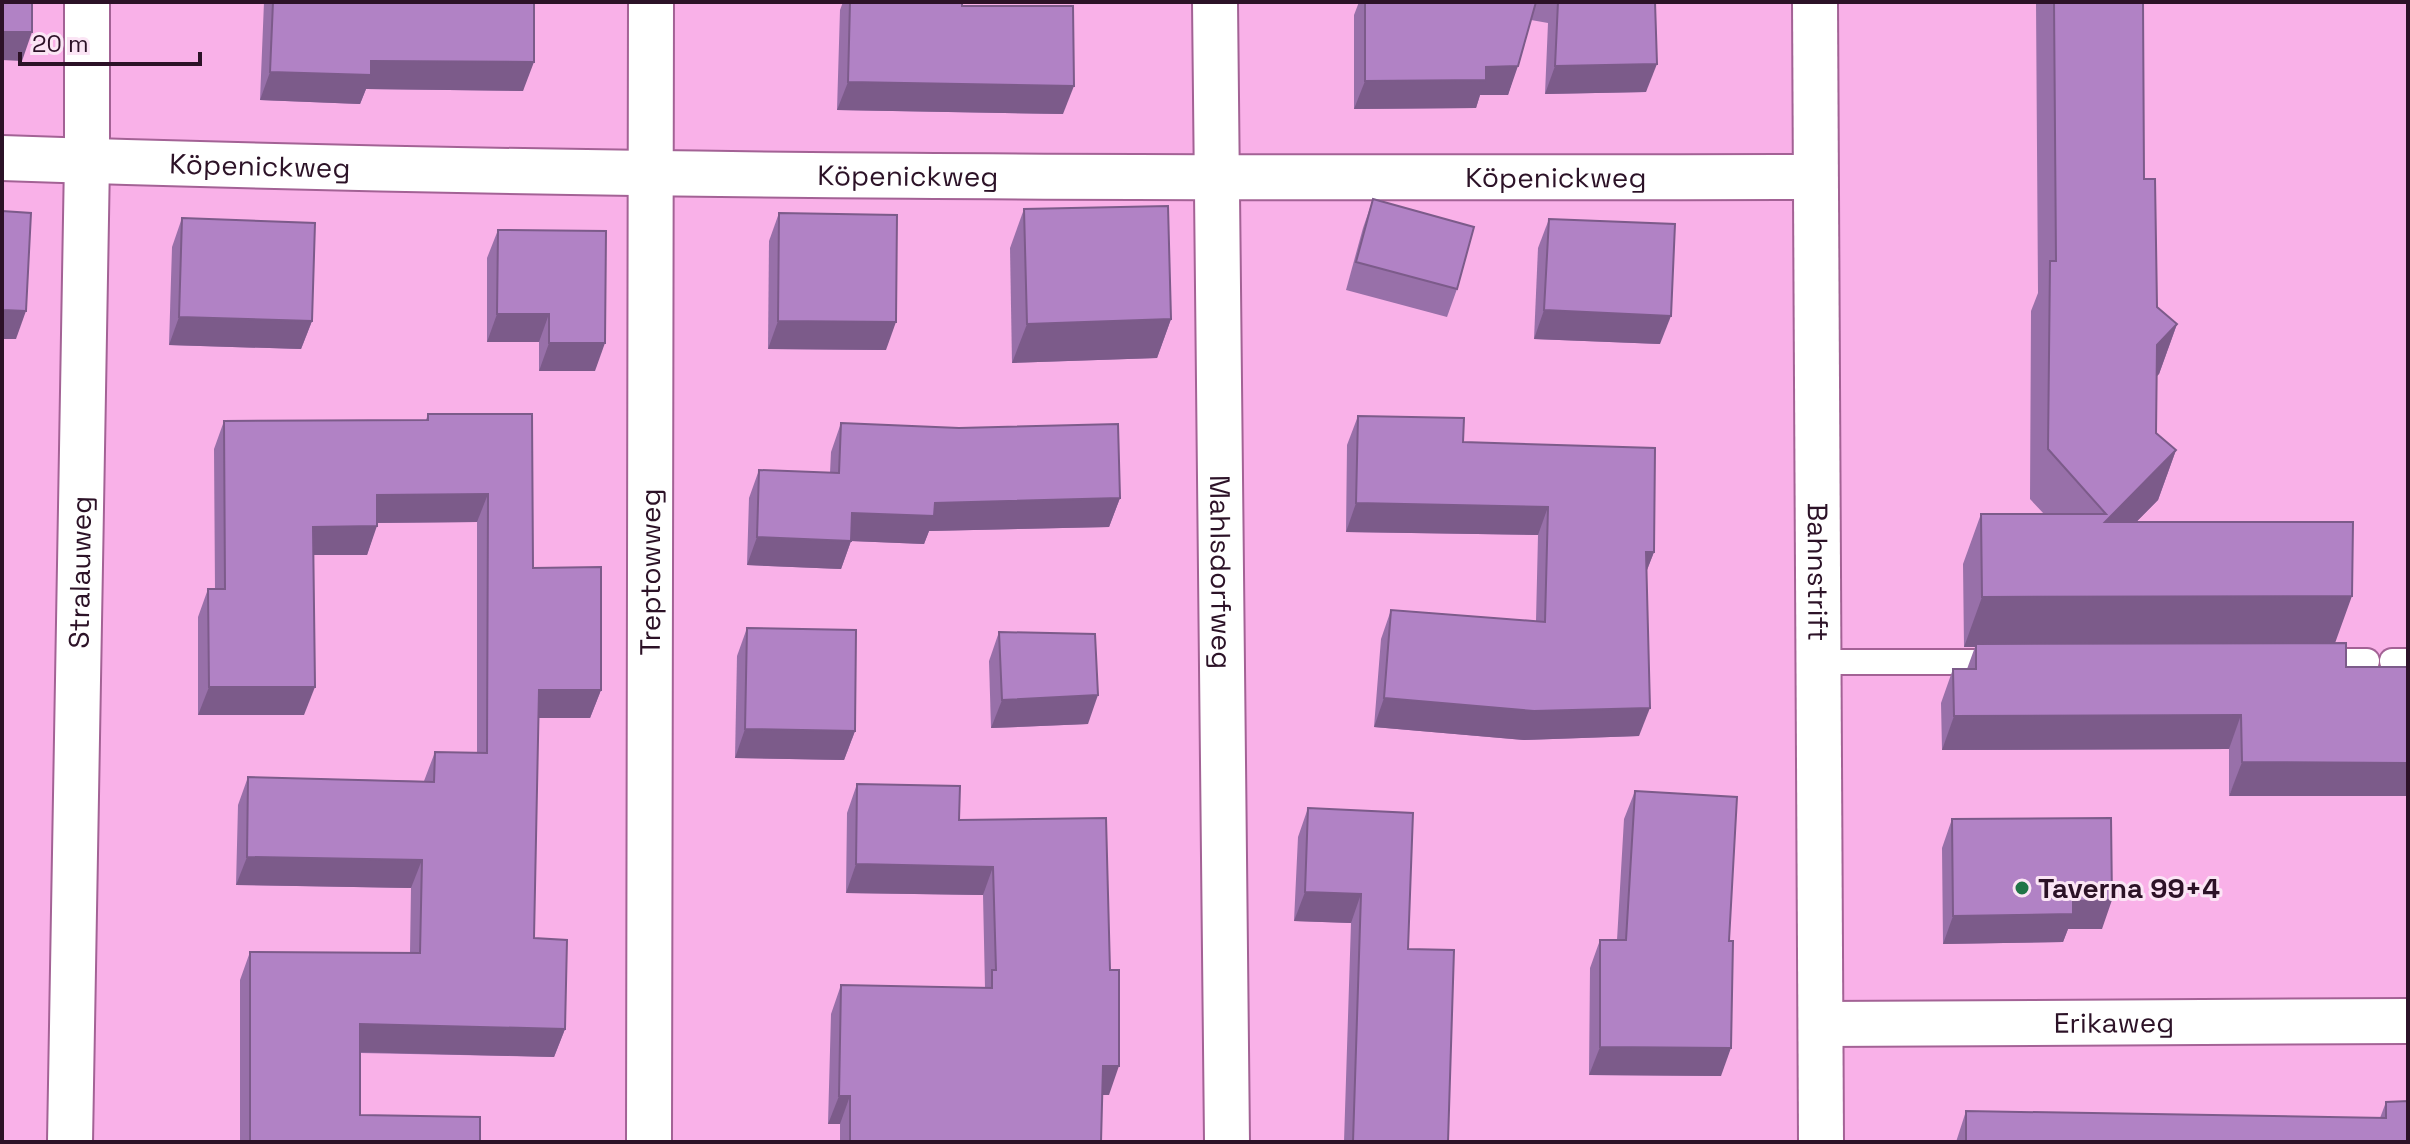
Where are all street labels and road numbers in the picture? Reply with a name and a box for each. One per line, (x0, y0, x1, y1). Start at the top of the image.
street label: Köpenickweg (169, 145, 351, 186)
street label: Köpenickweg (817, 157, 998, 194)
street label: Köpenickweg (1465, 159, 1646, 195)
street label: Mahlsdorfweg (1202, 475, 1240, 669)
street label: Treptowweg (632, 488, 668, 656)
street label: Stralauweg (61, 495, 99, 649)
street label: Bahnstrift (1800, 503, 1836, 641)
street label: Erikaweg (2054, 1004, 2174, 1041)

